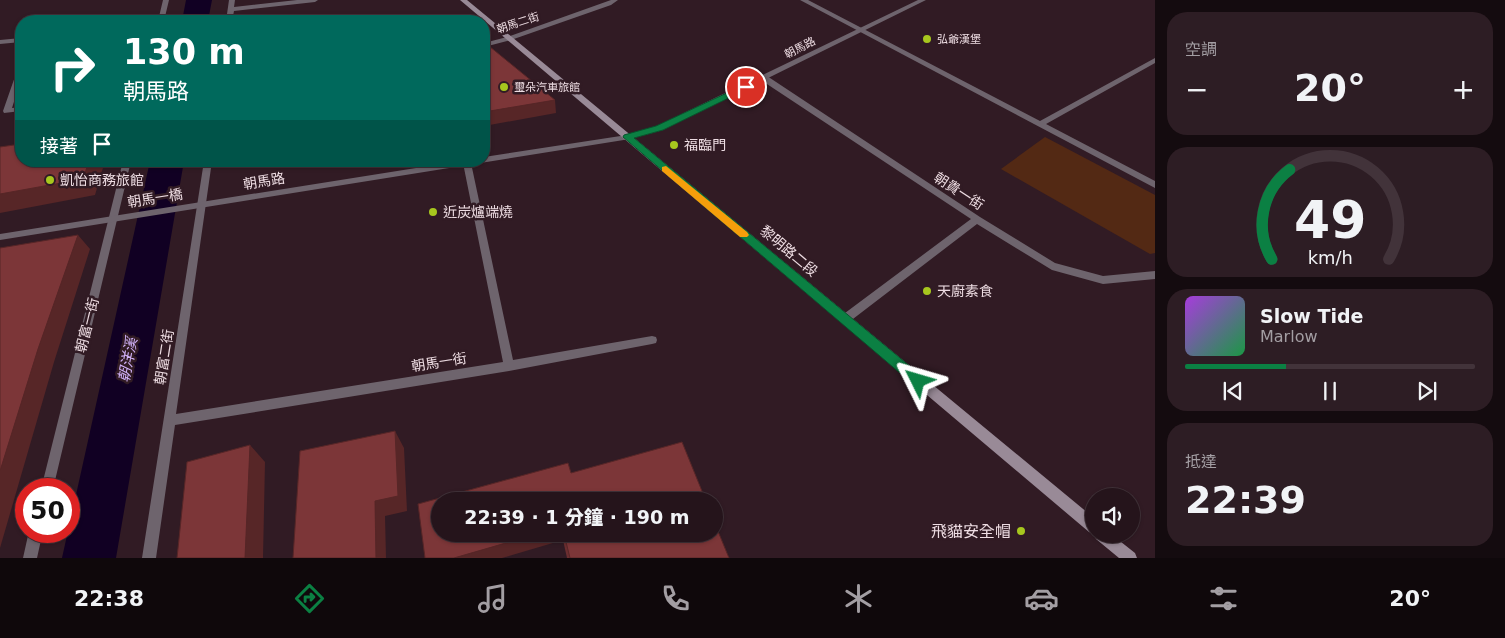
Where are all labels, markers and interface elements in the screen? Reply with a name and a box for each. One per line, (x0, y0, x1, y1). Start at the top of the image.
street label: 朝馬二街 (495, 10, 541, 36)
text: 130 m (123, 32, 245, 72)
marker: 弘爺漢堡 (921, 33, 933, 45)
place label: 弘爺漢堡 (937, 33, 981, 46)
icon: right (40, 35, 105, 100)
street label: 朝馬路 (782, 35, 818, 61)
text: 空調 (1185, 40, 1217, 59)
pin (725, 66, 767, 108)
text: 20° (1294, 66, 1366, 110)
icon: arrive (732, 73, 760, 101)
text: − (1185, 73, 1208, 106)
text: + (1452, 73, 1475, 106)
text: 朝馬路 (123, 79, 189, 104)
marker: 璽朵汽車旅館 (498, 81, 510, 93)
place label: 璽朵汽車旅館 (514, 81, 580, 94)
icon: arrive (88, 130, 116, 158)
text: 接著 (40, 135, 78, 157)
place label: 福臨門 (684, 137, 726, 153)
marker: 福臨門 (668, 139, 680, 151)
street label: 朝貴一街 (931, 169, 987, 213)
street label: 朝馬路 (242, 170, 286, 192)
place label: 凱怡商務旅館 (60, 172, 144, 188)
marker: 凱怡商務旅館 (44, 174, 56, 186)
street label: 朝馬一橋 (126, 186, 184, 210)
text: 49 (1294, 190, 1366, 250)
place label: 近炭爐端燒 (443, 204, 513, 220)
marker: 近炭爐端燒 (427, 206, 439, 218)
street label: 黎明路二段 (757, 222, 821, 280)
text: km/h (1307, 247, 1353, 268)
place label: 天廚素食 (937, 283, 993, 299)
marker: 天廚素食 (921, 285, 933, 297)
street label: 朝富一街 (72, 296, 102, 354)
text: Slow Tide (1260, 305, 1363, 327)
text: Marlow (1260, 327, 1318, 346)
street label: 朝富二街 (152, 328, 176, 386)
water label: 朝洋溪 (115, 334, 142, 384)
street label: 朝馬一街 (410, 350, 468, 374)
position arrow (891, 354, 943, 406)
icon: previous (1219, 377, 1247, 405)
icon: pause (1316, 377, 1344, 405)
icon: next (1413, 377, 1441, 405)
text: 抵達 (1185, 452, 1217, 471)
speed limit sign: 50 (15, 478, 80, 543)
text: 22:39 (1185, 478, 1306, 522)
map controls (1085, 488, 1140, 543)
button: sound (1085, 488, 1140, 543)
text: 22:39 · 1 分鐘 · 190 m (464, 506, 690, 528)
place label: 飛貓安全帽 (931, 522, 1011, 541)
marker: 飛貓安全帽 (1015, 525, 1027, 537)
icon: directions (292, 581, 327, 616)
icon: music (475, 581, 510, 616)
icon: phone (658, 581, 693, 616)
icon: climate (841, 581, 876, 616)
icon: car (1024, 581, 1059, 616)
icon: filters (1206, 581, 1241, 616)
text: 22:38 (74, 586, 144, 611)
text: 20° (1389, 586, 1431, 611)

